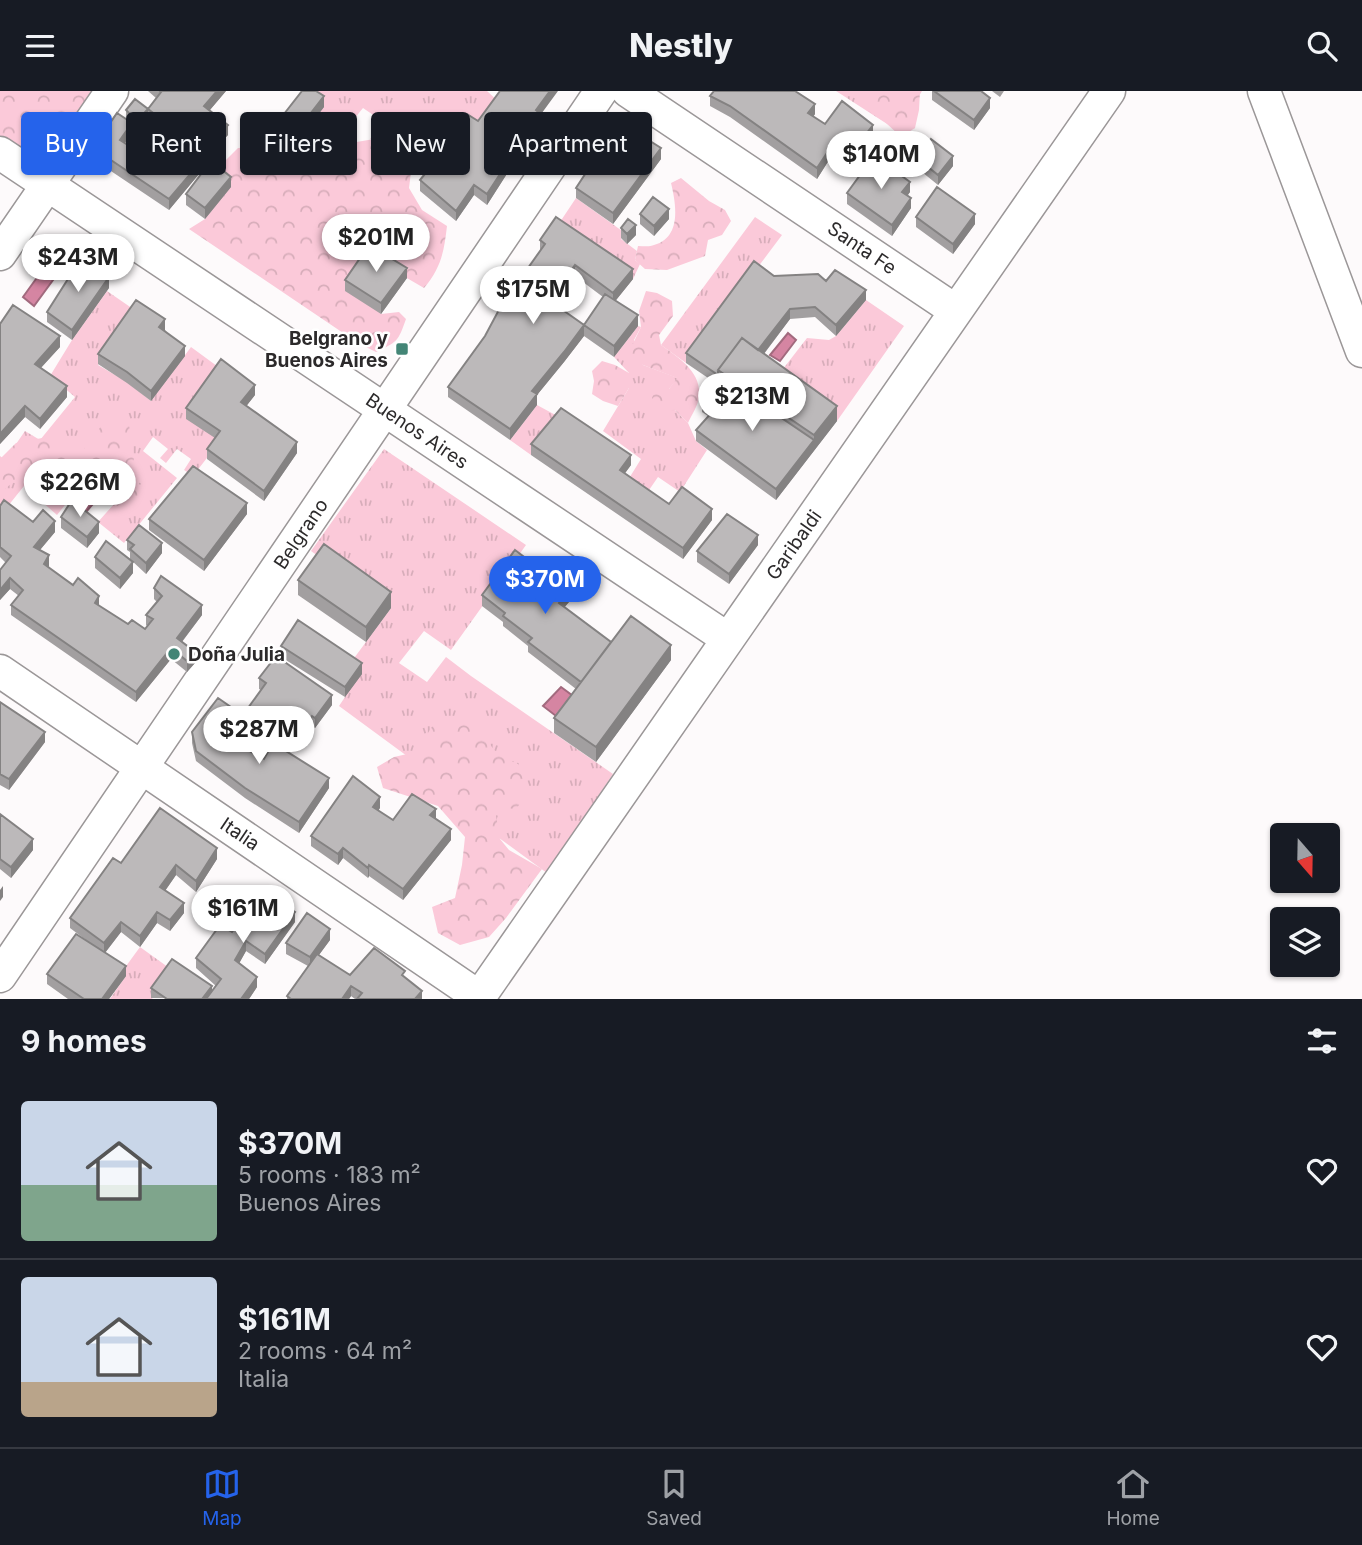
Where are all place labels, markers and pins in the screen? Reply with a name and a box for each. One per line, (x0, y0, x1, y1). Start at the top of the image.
pin: $140M (832, 132, 930, 191)
pin: $201M (327, 215, 425, 274)
pin: $243M (29, 235, 127, 294)
pin: $175M (484, 267, 582, 326)
place label: Belgrano y Buenos Aires (265, 327, 389, 372)
marker: Belgrano y Buenos Aires (394, 341, 410, 357)
pin: $213M (703, 373, 801, 433)
pin: $226M (31, 459, 129, 519)
pin: $370M (496, 557, 594, 616)
place label: Doña Julia (188, 643, 285, 666)
marker: Doña Julia (166, 646, 182, 662)
pin: $287M (210, 707, 308, 766)
pin: $161M (194, 885, 292, 945)

